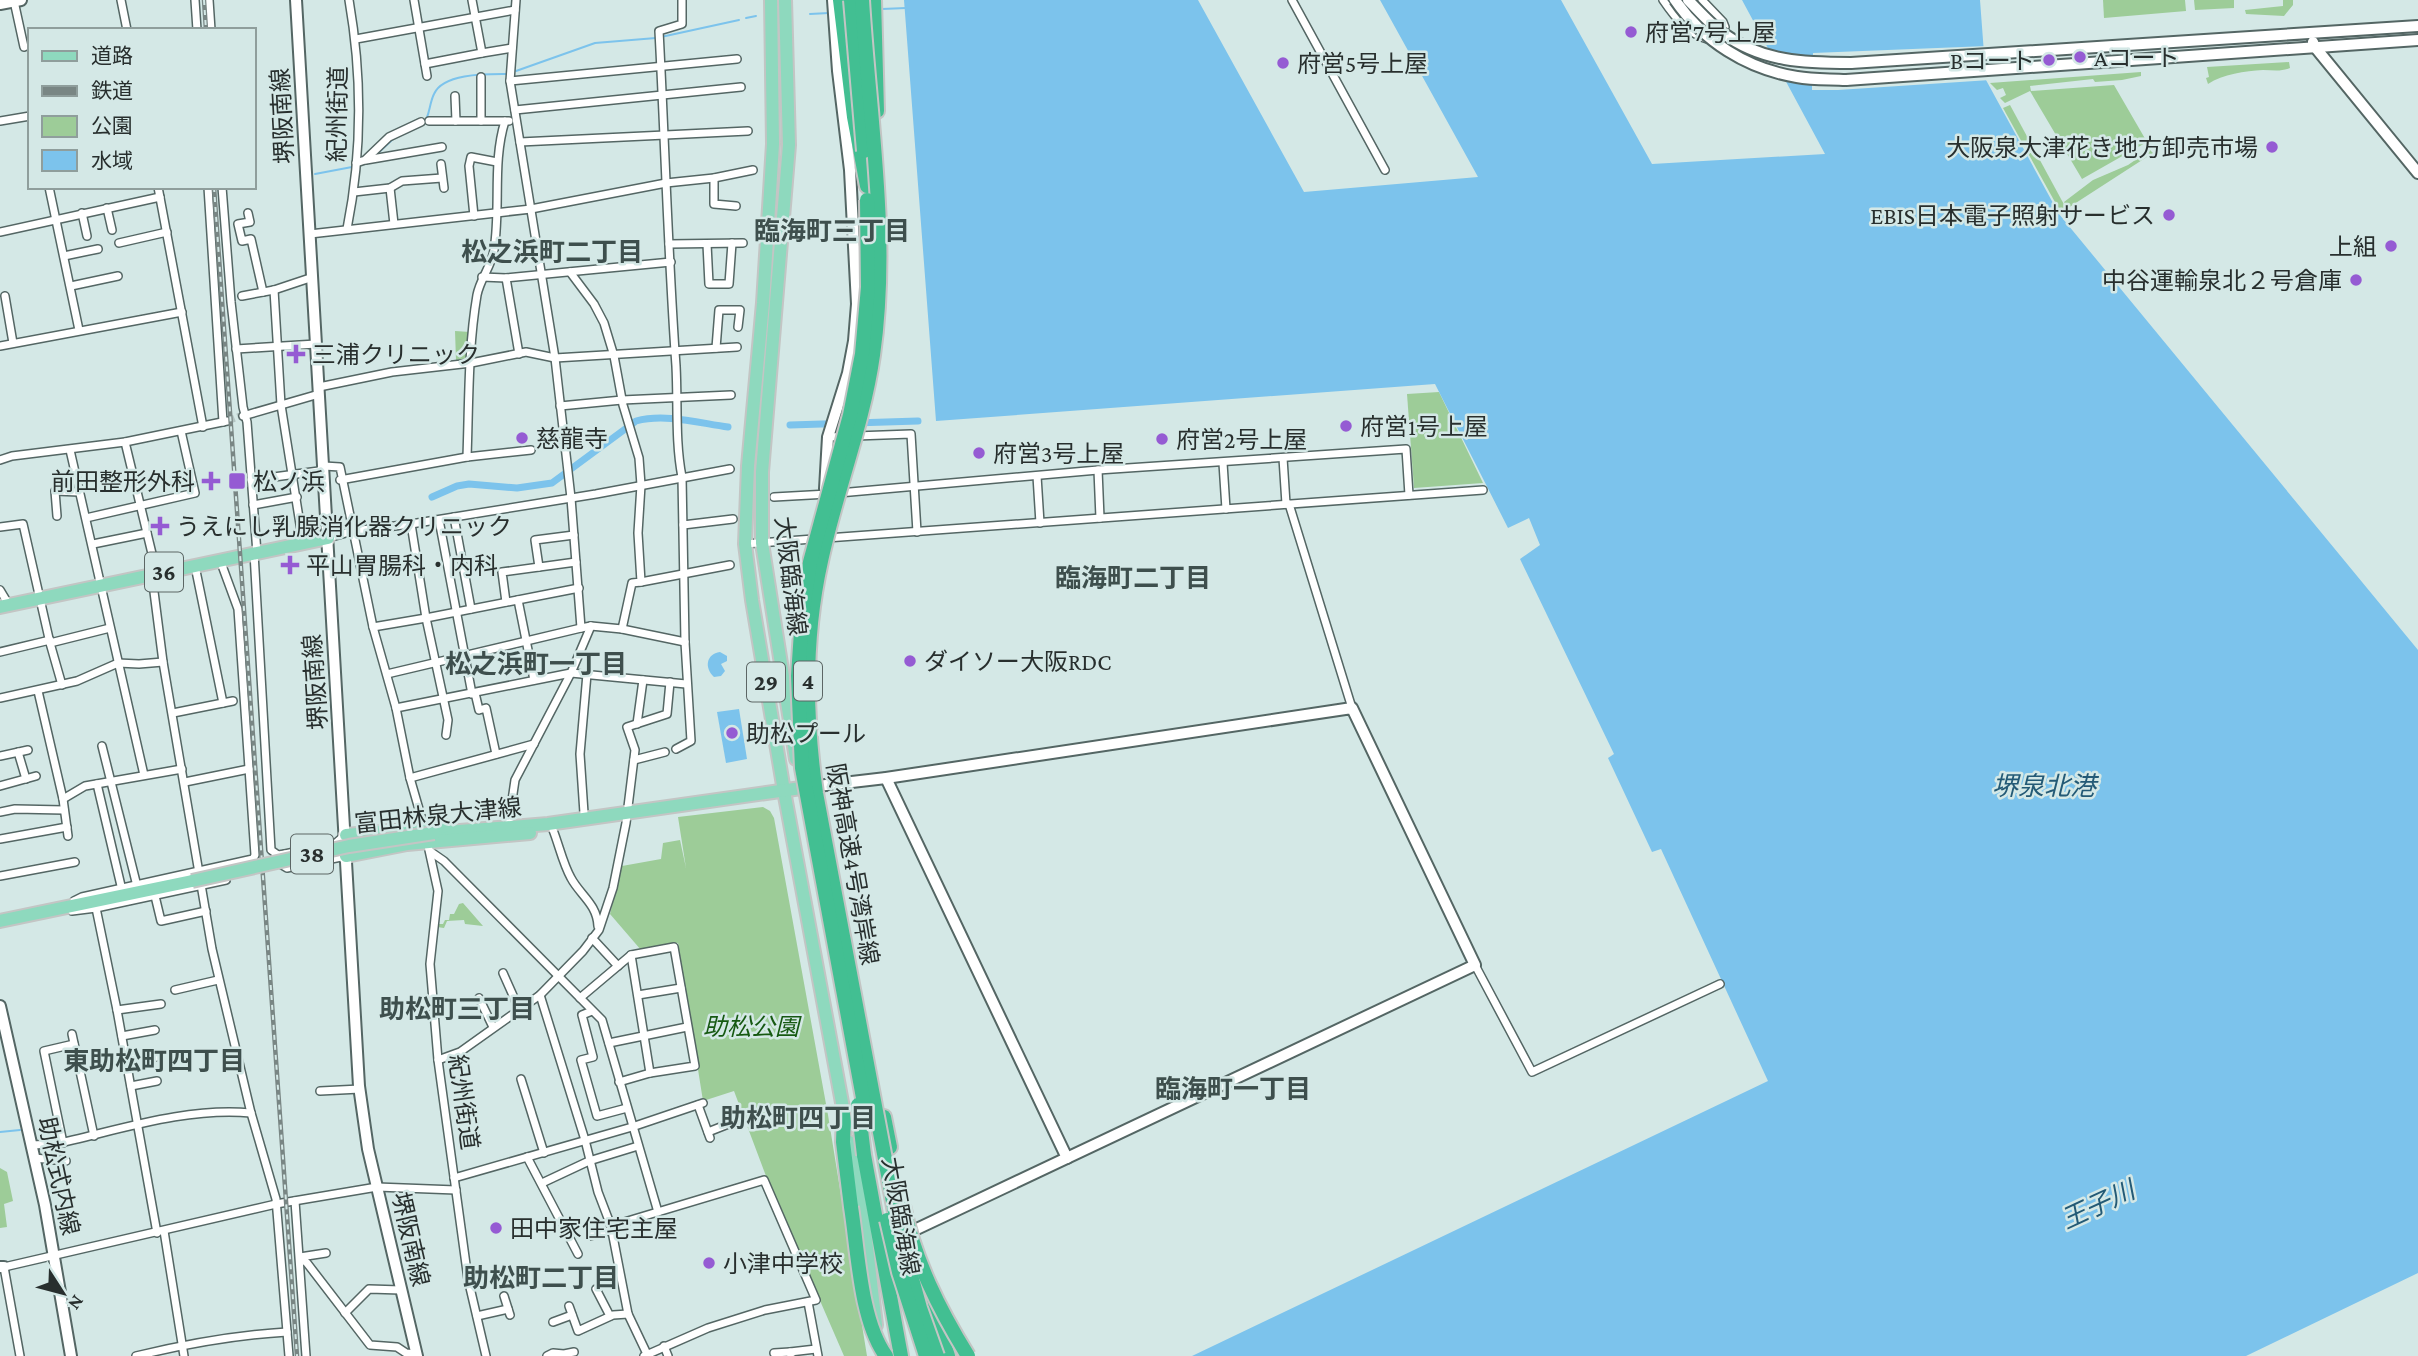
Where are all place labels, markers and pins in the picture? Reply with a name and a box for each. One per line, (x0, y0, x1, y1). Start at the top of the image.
place label: 府営7号上屋 (1645, 19, 1776, 46)
marker: 府営7号上屋 (1623, 24, 1639, 40)
place label: Aコート (2094, 44, 2180, 71)
place label: Bコート (1950, 47, 2035, 74)
marker: Aコート (2072, 49, 2088, 65)
place label: 府営5号上屋 (1297, 50, 1428, 77)
marker: Bコート (2041, 52, 2057, 68)
marker: 府営5号上屋 (1275, 55, 1291, 71)
place label: 大阪泉大津花き地方卸売市場 (1946, 134, 2258, 161)
marker: 大阪泉大津花き地方卸売市場 (2264, 139, 2280, 155)
place label: EBIS日本電子照射サービス (1870, 202, 2155, 229)
marker: EBIS日本電子照射サービス (2161, 207, 2177, 223)
place label: 上組 (2329, 233, 2377, 260)
marker: 上組 (2383, 238, 2399, 254)
place label: 中谷運輸泉北２号倉庫 (2102, 267, 2342, 294)
marker: 中谷運輸泉北２号倉庫 (2348, 272, 2364, 288)
place label: 三浦クリニック (312, 341, 480, 368)
marker: 三浦クリニック (286, 344, 306, 364)
place label: 府営1号上屋 (1360, 413, 1488, 440)
marker: 府営1号上屋 (1338, 418, 1354, 434)
place label: 慈龍寺 (536, 425, 608, 452)
place label: 府営2号上屋 (1176, 426, 1307, 453)
marker: 慈龍寺 (514, 430, 530, 446)
marker: 府営2号上屋 (1154, 431, 1170, 447)
place label: 府営3号上屋 (993, 440, 1124, 467)
marker: 府営3号上屋 (971, 445, 987, 461)
place label: 前田整形外科 (51, 468, 195, 495)
place label: 松ノ浜 (253, 468, 325, 495)
marker: 前田整形外科 (201, 471, 221, 491)
marker: 松ノ浜 (227, 471, 247, 491)
place label: うえにし乳腺消化器クリニック (176, 513, 512, 540)
marker: うえにし乳腺消化器クリニック (150, 516, 170, 536)
place label: 平山胃腸科・内科 (306, 552, 498, 579)
marker: 平山胃腸科・内科 (280, 555, 300, 575)
place label: ダイソー大阪RDC (924, 648, 1111, 675)
marker: ダイソー大阪RDC (902, 653, 918, 669)
place label: 助松プール (746, 720, 866, 747)
marker: 助松プール (724, 725, 740, 741)
place label: 田中家住宅主屋 (510, 1215, 678, 1242)
marker: 田中家住宅主屋 (488, 1220, 504, 1236)
place label: 小津中学校 (723, 1250, 843, 1277)
marker: 小津中学校 (701, 1255, 717, 1271)

